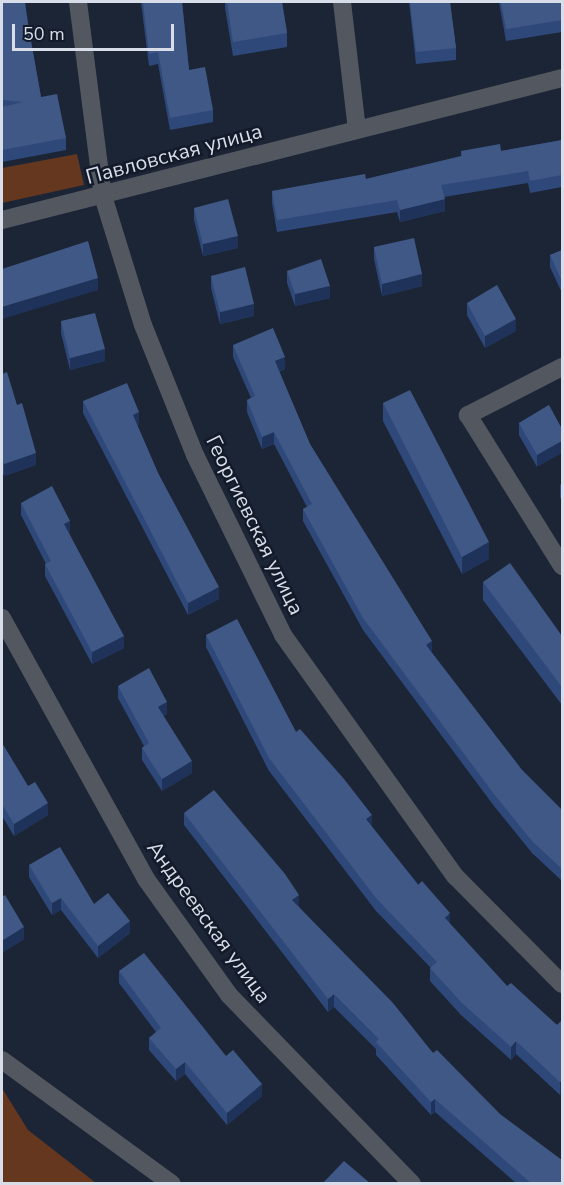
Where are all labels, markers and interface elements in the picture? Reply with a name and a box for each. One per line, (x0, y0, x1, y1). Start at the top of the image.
scale bar (15, 12, 177, 50)
text: 50 m (23, 22, 65, 46)
street label: Павловская улица (83, 118, 265, 190)
street label: Георгиевская улица (201, 431, 309, 619)
street label: Андреевская улица (142, 836, 276, 1008)

